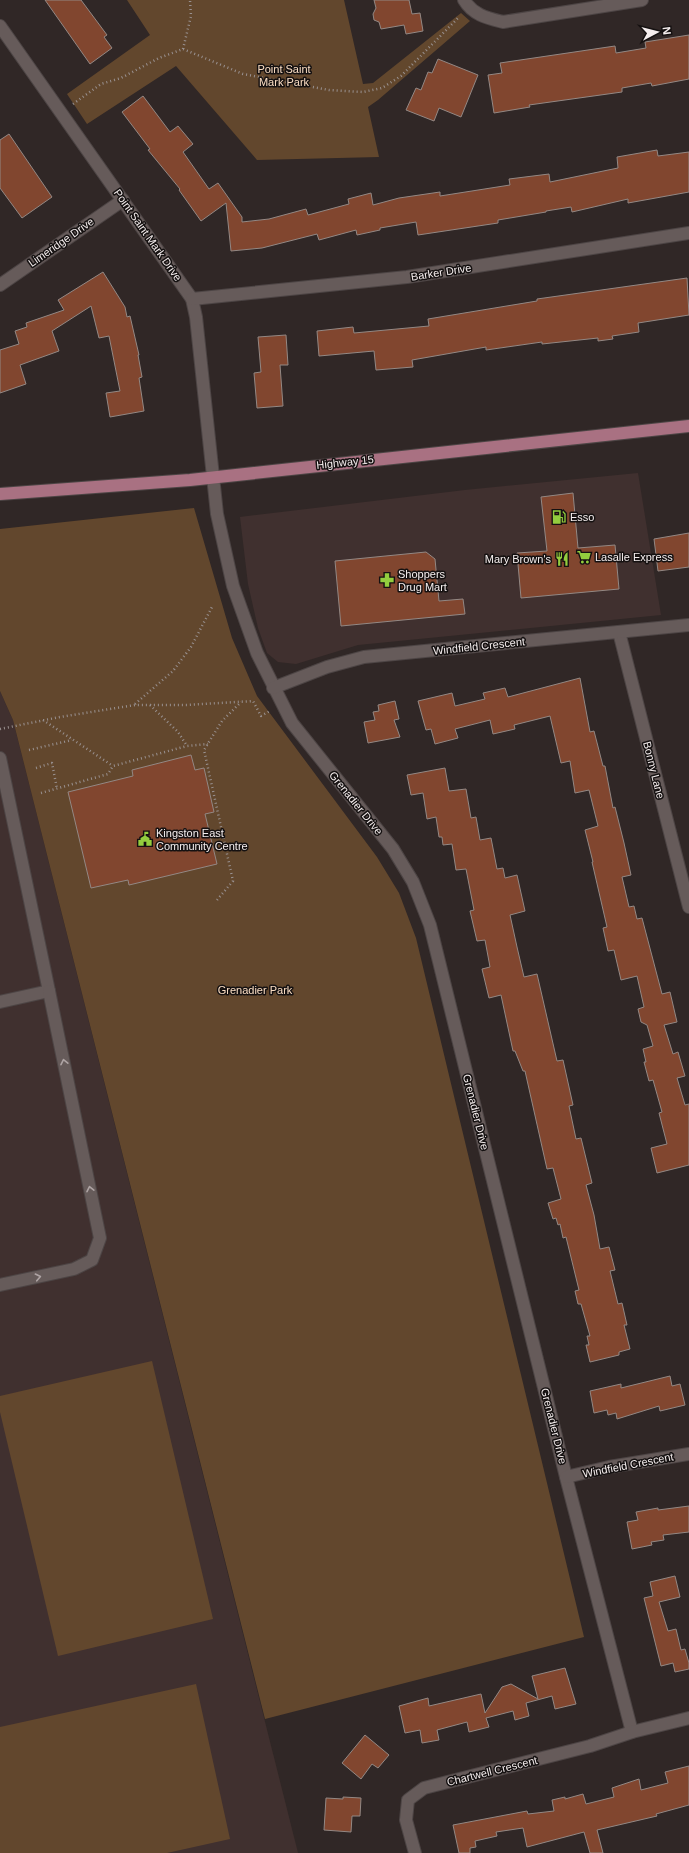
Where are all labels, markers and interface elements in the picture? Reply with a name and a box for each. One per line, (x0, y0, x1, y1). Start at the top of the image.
north arrow (637, 12, 677, 52)
text: N (660, 26, 673, 36)
park label: Point Saint Mark Park (257, 63, 311, 88)
street label: Point Saint Mark Drive (112, 187, 184, 283)
street label: Limeridge Drive (26, 215, 96, 269)
street label: Barker Drive (410, 261, 472, 283)
street label: Highway 15 (316, 453, 374, 471)
fuel station icon: Esso (551, 509, 567, 525)
place label: Esso (570, 511, 594, 523)
supermarket icon: Lasalle Express (576, 549, 592, 565)
restaurant icon: Mary Brown's (554, 551, 570, 567)
place label: Lasalle Express (595, 551, 673, 563)
place label: Mary Brown's (485, 553, 551, 565)
place label: Shoppers Drug Mart (398, 568, 447, 593)
pharmacy icon: Shoppers Drug Mart (379, 572, 395, 588)
street label: Windfield Crescent (432, 635, 526, 657)
street label: Bonny Lane (641, 740, 667, 800)
street label: Grenadier Drive (327, 769, 385, 837)
place label: Kingston East Community Centre (156, 827, 248, 852)
public building icon: Kingston East Community Centre (137, 831, 153, 847)
park label: Grenadier Park (218, 984, 293, 996)
one-way arrow (60, 1059, 68, 1065)
street label: Grenadier Drive (461, 1073, 491, 1151)
one-way arrow (86, 1186, 94, 1192)
one-way arrow (35, 1273, 41, 1282)
street label: Grenadier Drive (539, 1387, 569, 1465)
street label: Windfield Crescent (582, 1450, 674, 1480)
street label: Chartwell Crescent (445, 1754, 539, 1788)

